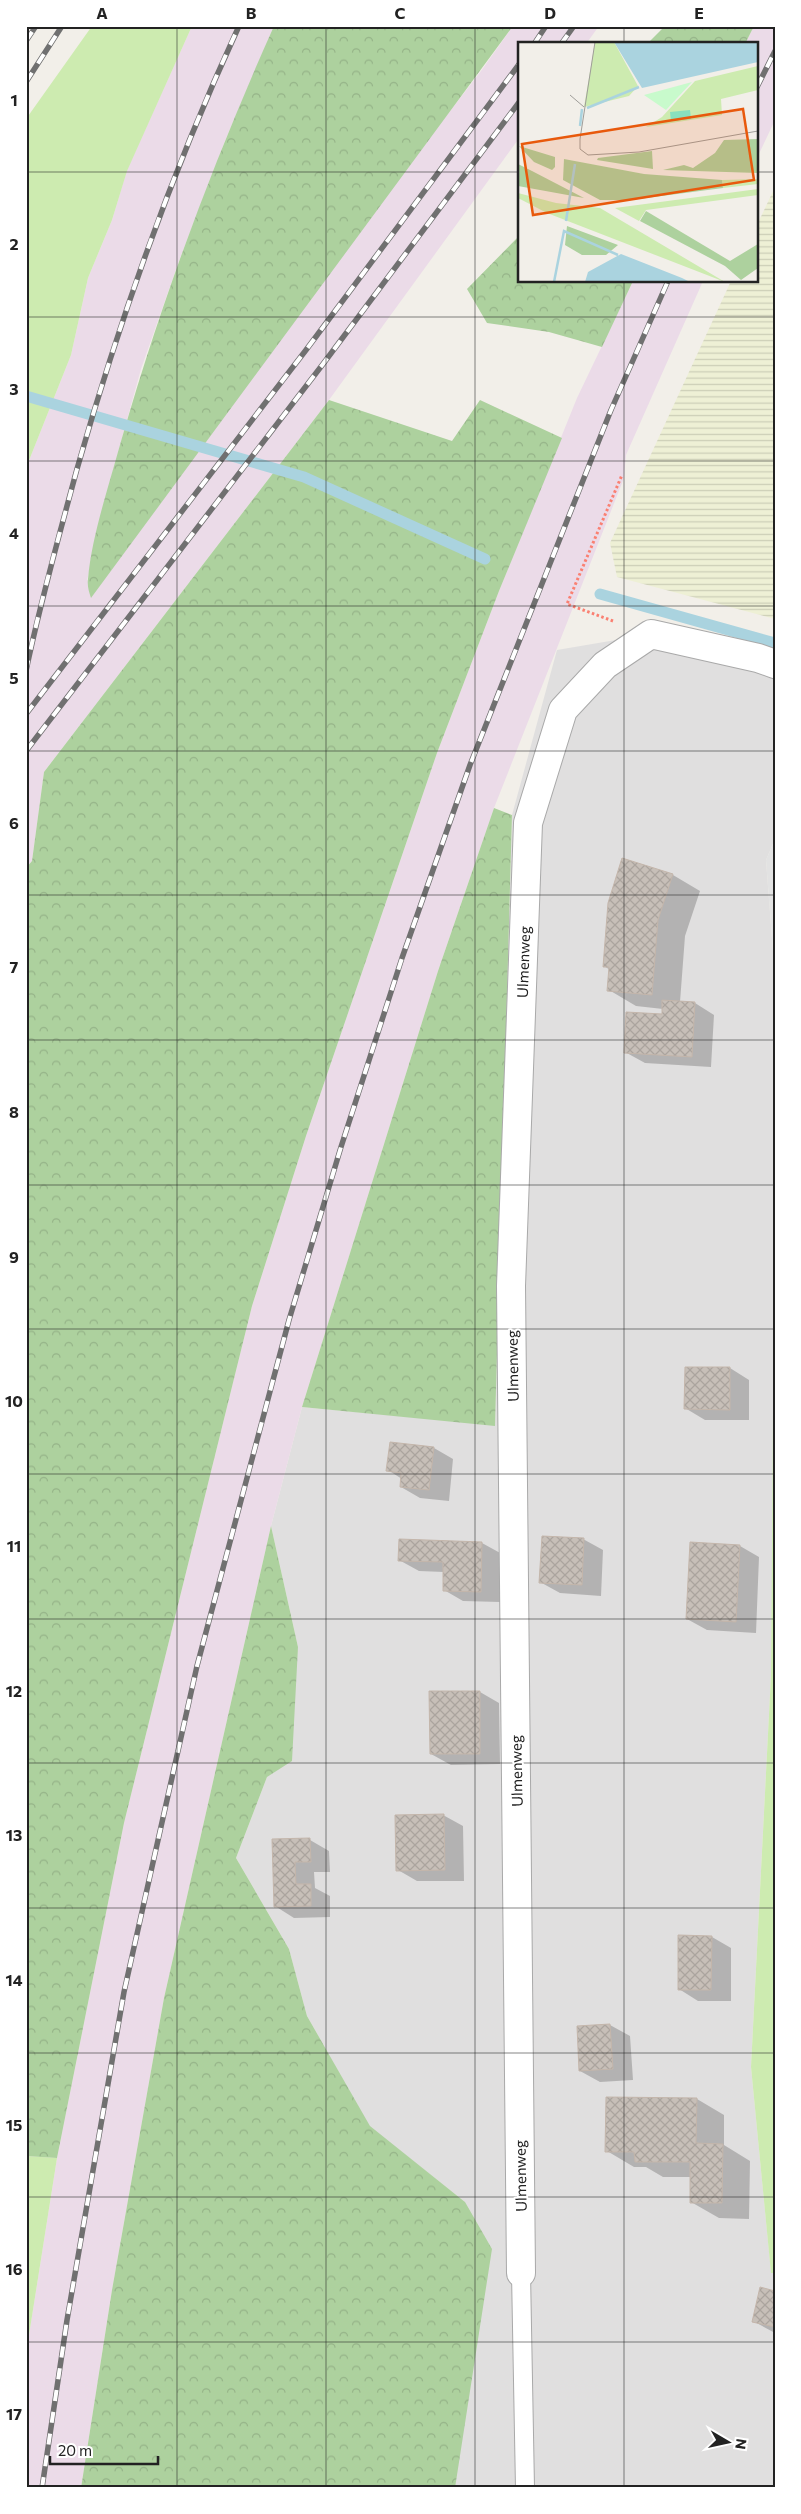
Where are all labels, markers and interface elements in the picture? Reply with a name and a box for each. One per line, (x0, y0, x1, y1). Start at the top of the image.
text: A (96, 3, 108, 22)
text: B (246, 3, 257, 22)
text: C (395, 3, 406, 22)
text: D (544, 3, 556, 22)
text: E (694, 3, 704, 22)
inset map (518, 42, 758, 282)
text: 1 (10, 90, 18, 109)
text: 2 (9, 234, 19, 253)
text: 3 (9, 379, 19, 398)
text: 4 (9, 523, 19, 542)
text: 5 (9, 668, 19, 687)
text: 6 (9, 813, 19, 832)
street label: Ulmenweg (513, 926, 533, 998)
text: 7 (10, 957, 19, 976)
text: 8 (9, 1102, 19, 1121)
text: 9 (9, 1247, 19, 1266)
street label: Ulmenweg (502, 1330, 522, 1402)
text: 10 (5, 1391, 23, 1410)
text: 11 (7, 1536, 21, 1555)
text: 12 (6, 1681, 22, 1700)
street label: Ulmenweg (506, 1735, 526, 1807)
text: 13 (6, 1825, 22, 1844)
text: 14 (5, 1970, 23, 1989)
text: 15 (6, 2115, 22, 2134)
street label: Ulmenweg (510, 2140, 530, 2212)
text: 16 (5, 2259, 23, 2278)
text: 17 (6, 2404, 22, 2423)
north arrow (704, 2416, 754, 2466)
scale bar (50, 2434, 158, 2466)
text: N (732, 2438, 751, 2451)
text: 20 m (58, 2441, 92, 2459)

